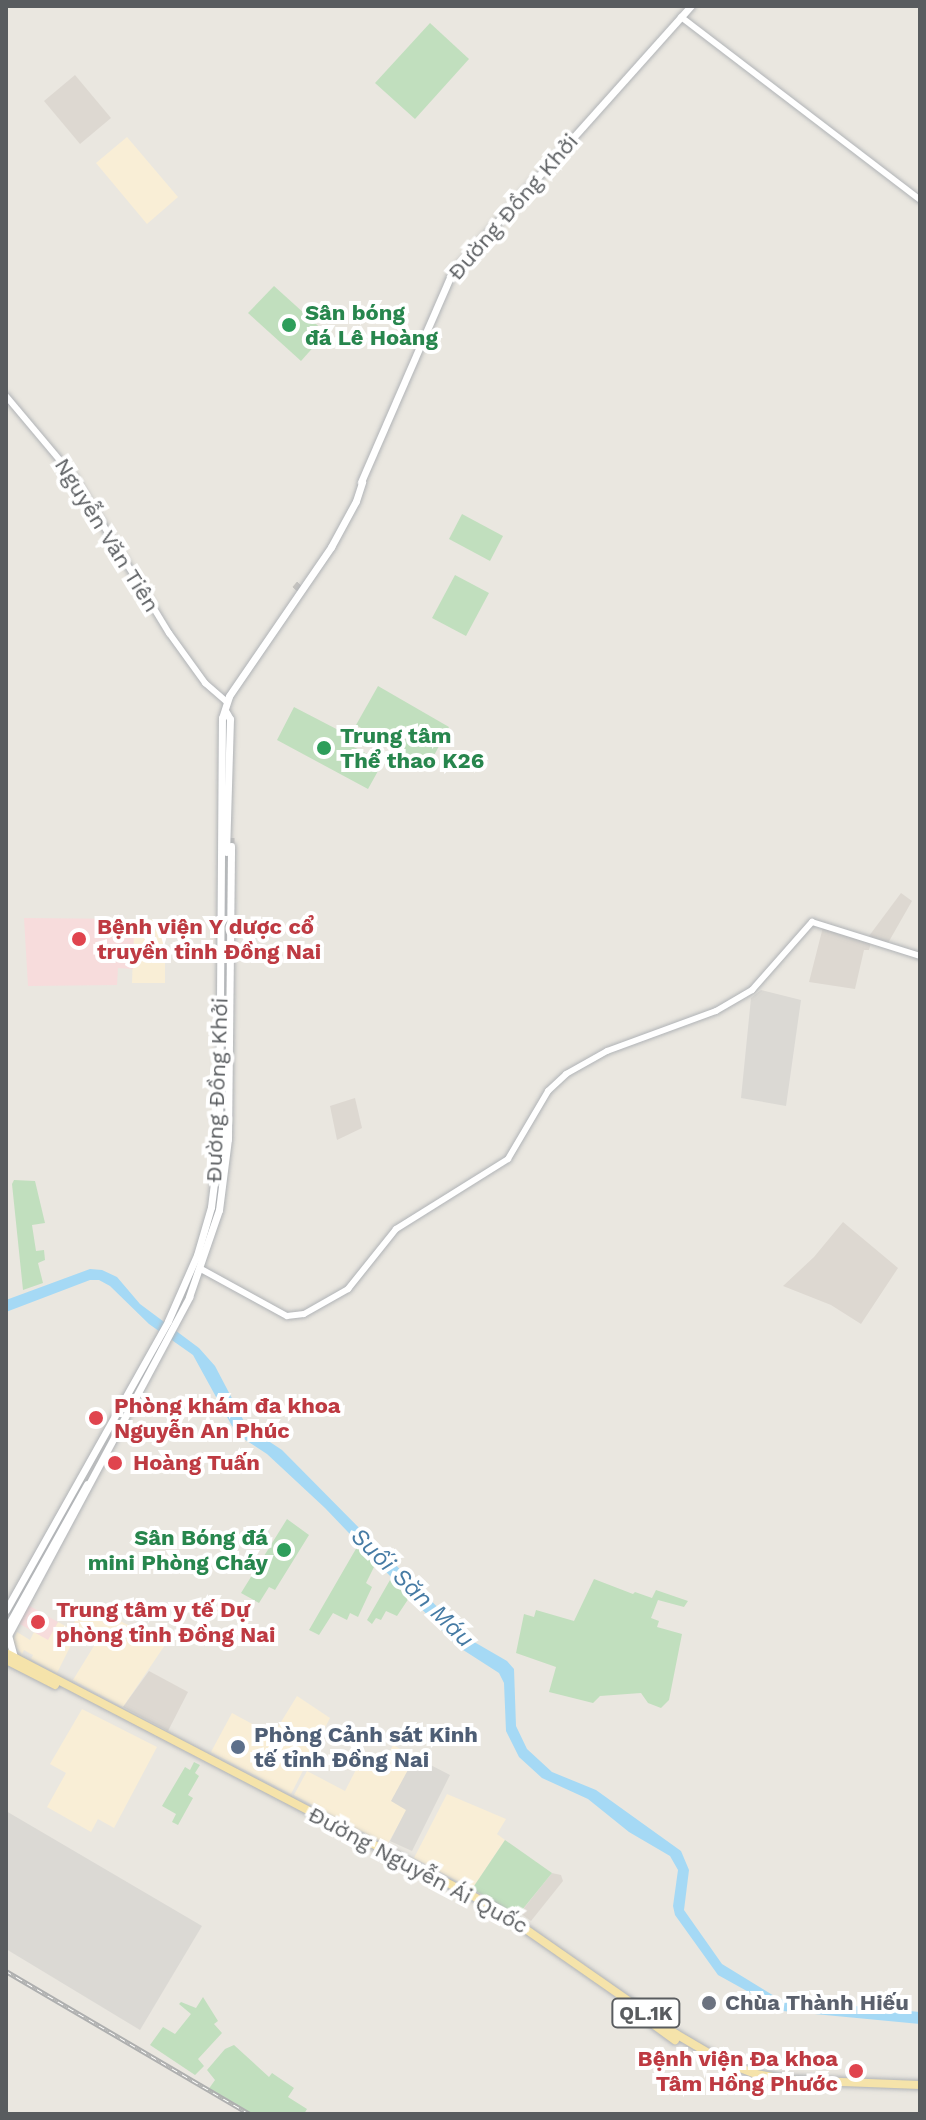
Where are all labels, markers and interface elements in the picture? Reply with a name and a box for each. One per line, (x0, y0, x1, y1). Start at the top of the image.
street label: Đường Đồng Khởi (442, 128, 584, 286)
place label: Sân bóng đá Lê Hoàng (305, 299, 438, 350)
marker: Sân bóng đá Lê Hoàng (280, 316, 298, 334)
street label: Nguyễn Văn Tiên (49, 453, 165, 617)
place label: Trung tâm Thể thao K26 (340, 722, 484, 774)
marker: Trung tâm Thể thao K26 (315, 739, 333, 757)
place label: Bệnh viện Y dược cổ truyền tỉnh Đồng Nai (97, 913, 321, 964)
marker: Bệnh viện Y dược cổ truyền tỉnh Đồng Nai (68, 928, 90, 950)
street label: Đường Đồng Khởi (201, 997, 233, 1183)
place label: Phòng khám đa khoa Nguyễn An Phúc (114, 1392, 341, 1444)
marker: Phòng khám đa khoa Nguyễn An Phúc (85, 1407, 107, 1429)
place label: Hoàng Tuấn (133, 1450, 260, 1476)
marker: Hoàng Tuấn (104, 1452, 126, 1474)
water label: Suối Săn Máu (345, 1522, 479, 1654)
place label: Sân Bóng đá mini Phòng Cháy (88, 1524, 268, 1576)
marker: Sân Bóng đá mini Phòng Cháy (275, 1541, 293, 1559)
place label: Trung tâm y tế Dự phòng tỉnh Đồng Nai (56, 1596, 276, 1648)
marker: Trung tâm y tế Dự phòng tỉnh Đồng Nai (27, 1611, 49, 1633)
place label: Phòng Cảnh sát Kinh tế tỉnh Đồng Nai (254, 1721, 478, 1772)
marker: Phòng Cảnh sát Kinh tế tỉnh Đồng Nai (229, 1738, 247, 1756)
street label: Đường Nguyễn Ái Quốc (303, 1801, 533, 1939)
place label: Chùa Thành Hiếu (725, 1990, 909, 2016)
marker: Chùa Thành Hiếu (700, 1994, 718, 2012)
road number: QL.1K (610, 1997, 682, 2029)
place label: Bệnh viện Đa khoa Tâm Hồng Phước (637, 2045, 838, 2096)
marker: Bệnh viện Đa khoa Tâm Hồng Phước (845, 2060, 867, 2082)

